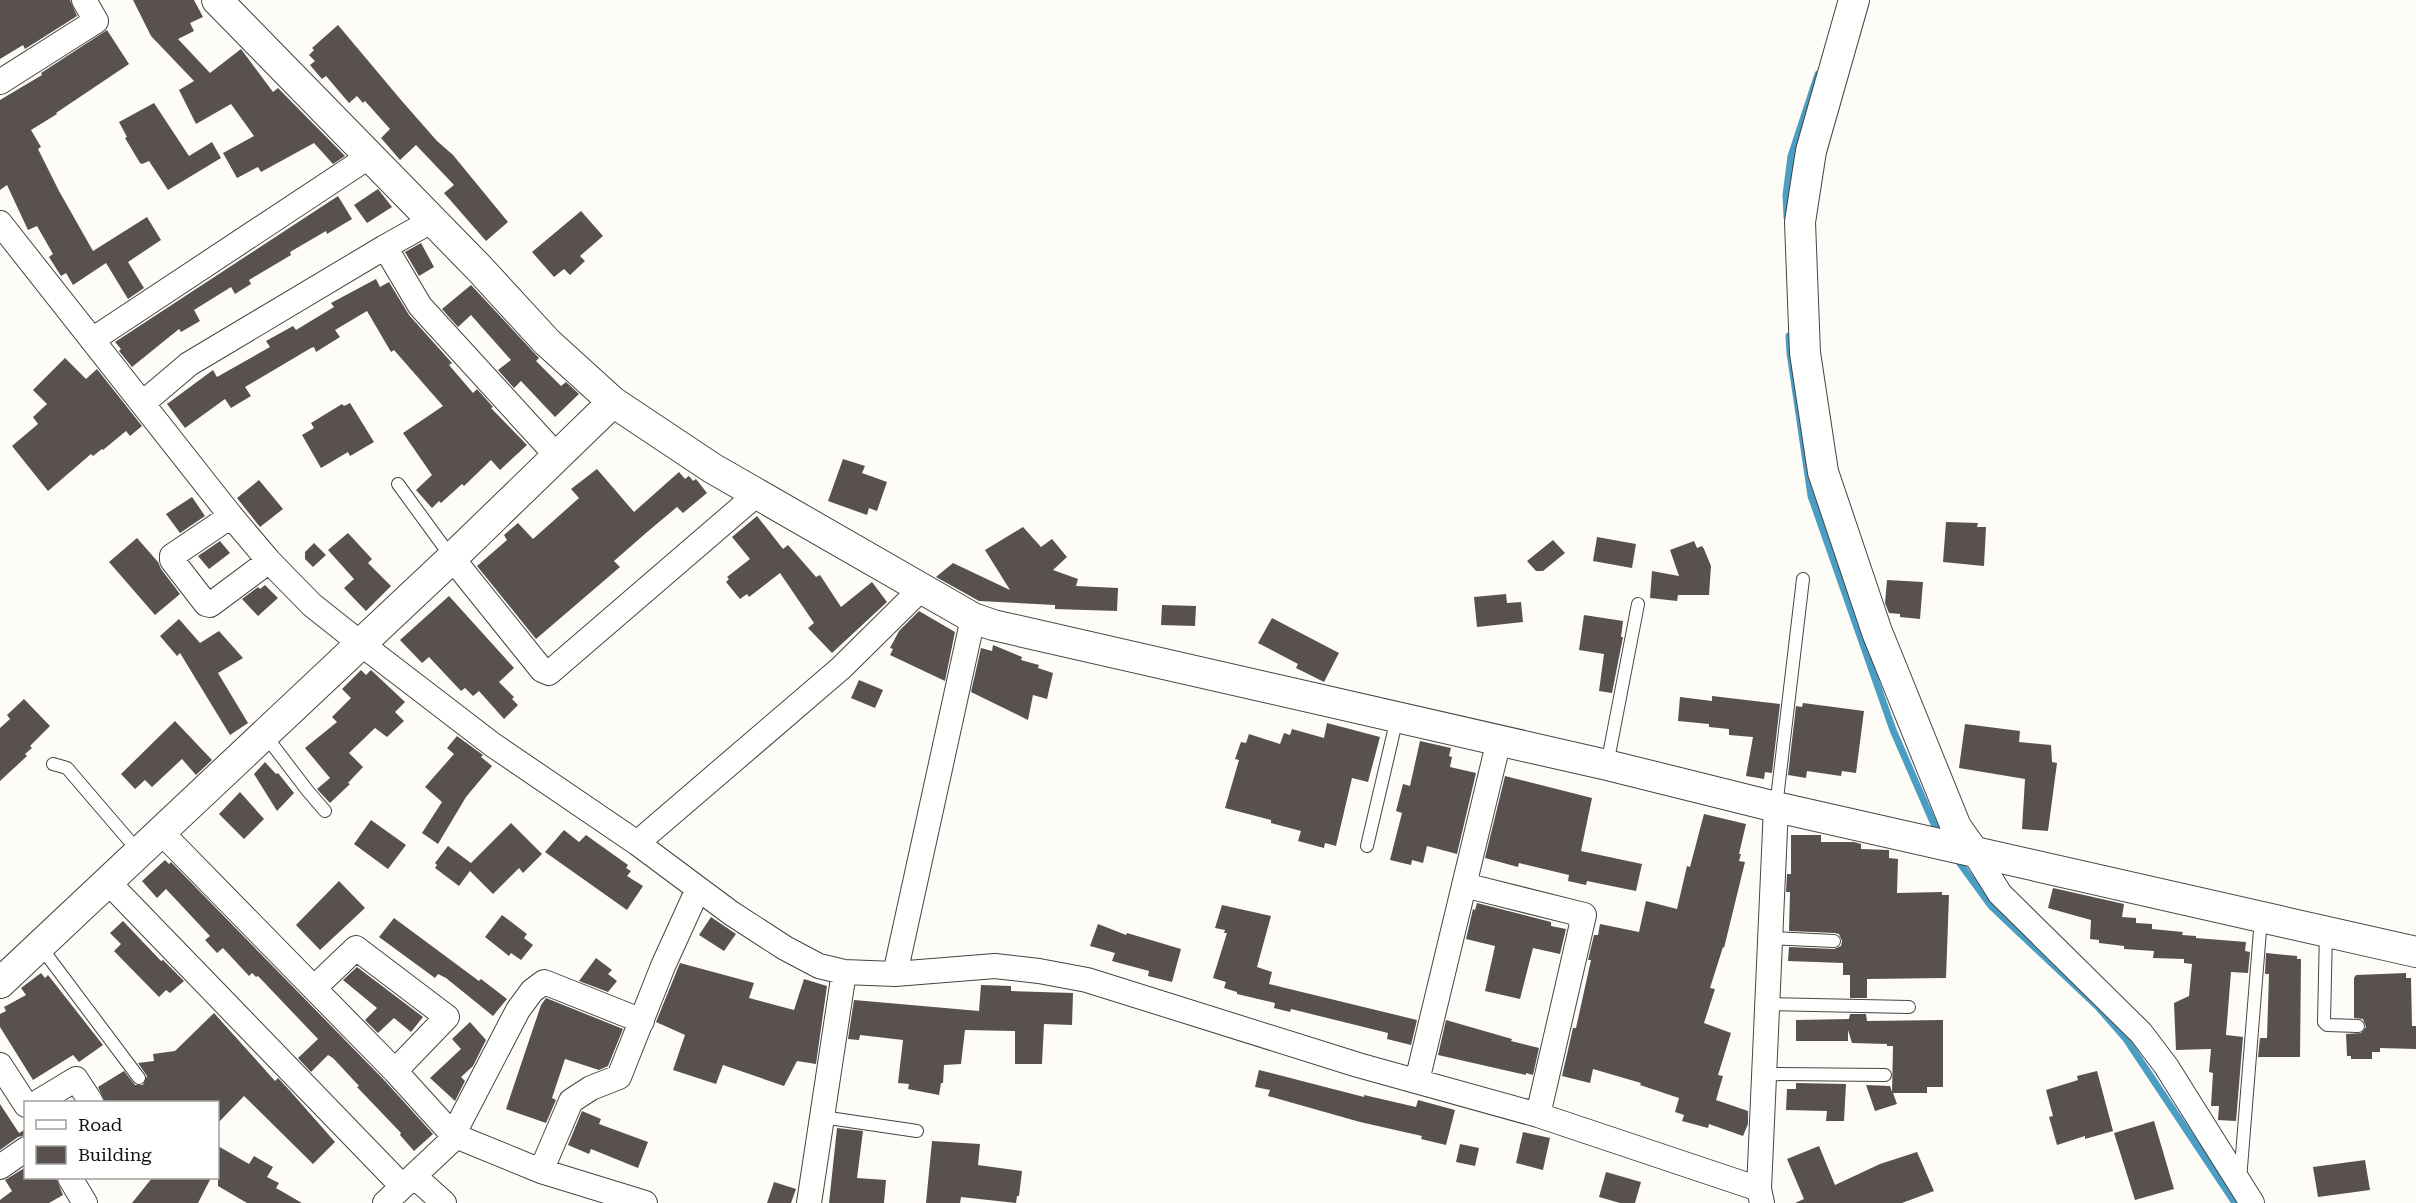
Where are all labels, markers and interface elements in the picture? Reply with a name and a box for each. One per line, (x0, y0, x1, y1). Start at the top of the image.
legend (24, 1101, 219, 1179)
text: Road (78, 1114, 123, 1135)
text: Building (78, 1144, 152, 1165)

